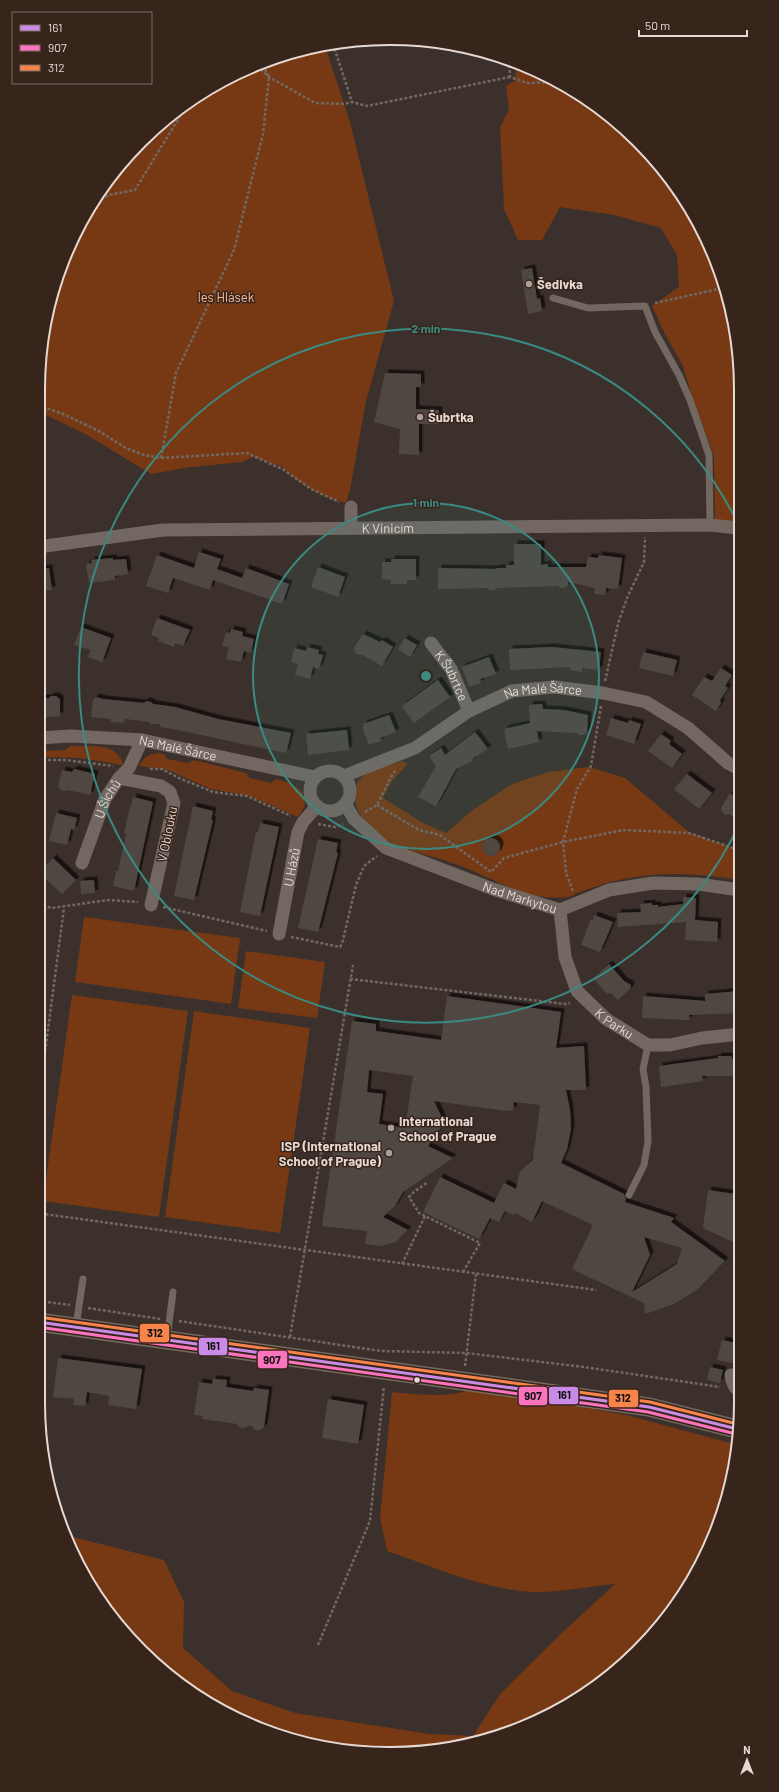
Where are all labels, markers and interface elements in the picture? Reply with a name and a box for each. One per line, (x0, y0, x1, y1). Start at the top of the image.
legend (12, 12, 152, 84)
scale bar (639, 12, 747, 38)
text: 50 m (645, 18, 670, 32)
text: 161 (48, 20, 62, 34)
text: 907 (48, 40, 67, 54)
text: 312 (48, 60, 65, 74)
place label: Šedivka (537, 276, 583, 292)
marker: Šedivka (524, 279, 534, 289)
park label: les Hlásek (198, 289, 255, 305)
text: 2 min (412, 321, 440, 335)
place label: Šubrtka (428, 409, 474, 425)
marker: Šubrtka (415, 412, 425, 422)
text: 1 min (413, 495, 439, 509)
street label: K Vinicím (362, 520, 414, 536)
street label: K Šubrtce (432, 647, 472, 703)
centre of rings (419, 669, 433, 683)
street label: Na Malé Šárce (501, 679, 583, 702)
street label: Na Malé Šárce (138, 732, 218, 764)
street label: U Šíchů (91, 776, 124, 821)
street label: V Oblouku (154, 805, 180, 863)
street label: U Házů (280, 847, 303, 888)
street label: Nad Markytou (480, 878, 559, 917)
street label: K Parku (592, 1005, 637, 1042)
place label: International School of Prague (399, 1113, 497, 1144)
marker: International School of Prague (386, 1123, 396, 1133)
place label: ISP (International School of Prague) (279, 1138, 381, 1169)
marker: ISP (International School of Prague) (384, 1148, 394, 1158)
line badge: 312 (139, 1323, 170, 1343)
text: 312 (147, 1326, 163, 1339)
line badge: 161 (198, 1337, 228, 1356)
text: 161 (206, 1339, 220, 1352)
line badge: 907 (257, 1350, 288, 1369)
text: 907 (263, 1353, 281, 1366)
unlabelled marker (412, 1375, 422, 1385)
line badge: 907 (518, 1386, 548, 1406)
line badge: 161 (548, 1386, 579, 1405)
text: 161 (557, 1388, 571, 1401)
text: 907 (524, 1389, 542, 1402)
line badge: 312 (608, 1389, 639, 1408)
text: 312 (615, 1391, 631, 1404)
north arrow (727, 1740, 767, 1780)
text: N (743, 1743, 751, 1756)

